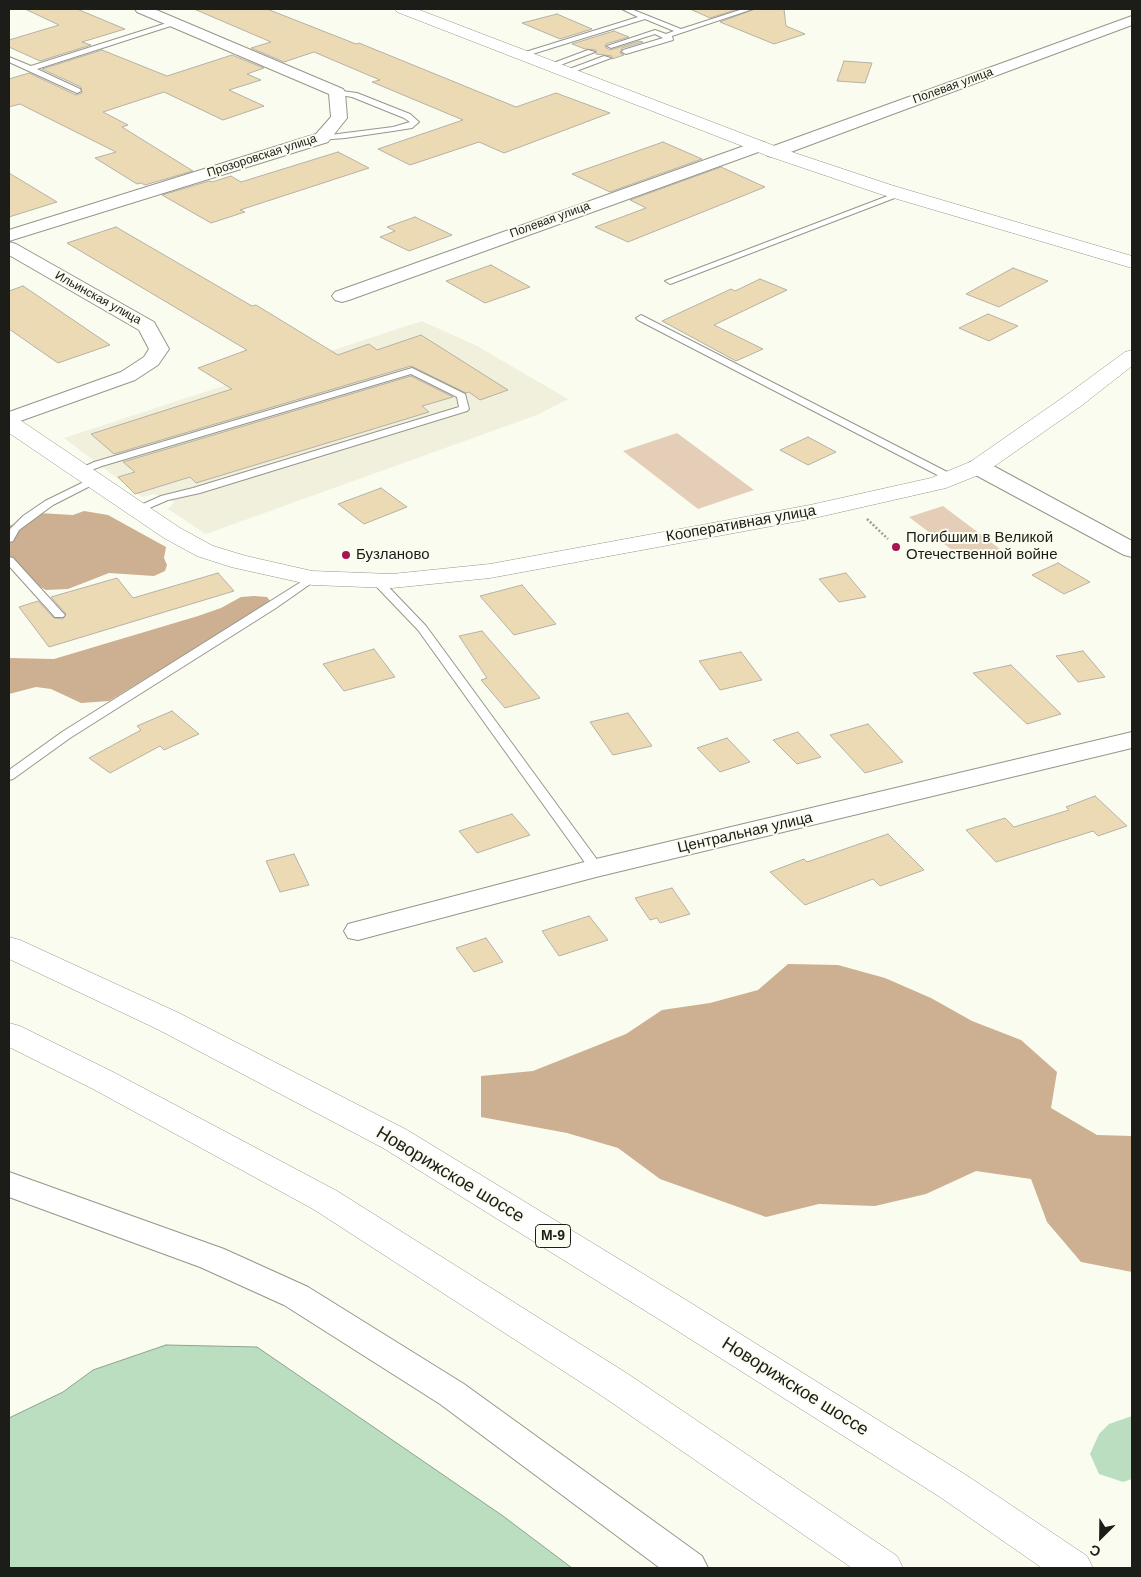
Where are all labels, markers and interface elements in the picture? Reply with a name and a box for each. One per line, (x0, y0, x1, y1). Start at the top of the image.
street label: Полевая улица (911, 65, 995, 107)
street label: Прозоровская улица (205, 131, 319, 181)
street label: Полевая улица (508, 199, 592, 241)
street label: Ильинская улица (52, 268, 144, 328)
street label: Кооперативная улица (665, 502, 817, 546)
place label: Погибшим в Великой Отечественной войне (906, 529, 1057, 564)
marker: Погибшим в Великой Отечественной войне (890, 541, 902, 553)
place label: Бузланово (356, 546, 430, 564)
marker: Бузланово (340, 549, 352, 561)
street label: Центральная улица (676, 809, 814, 857)
street label: Новорижское шоссе (372, 1122, 528, 1228)
road number: М-9 (536, 1224, 570, 1248)
street label: Новорижское шоссе (718, 1333, 872, 1441)
north arrow (1076, 1512, 1126, 1562)
text: С (1087, 1541, 1103, 1560)

